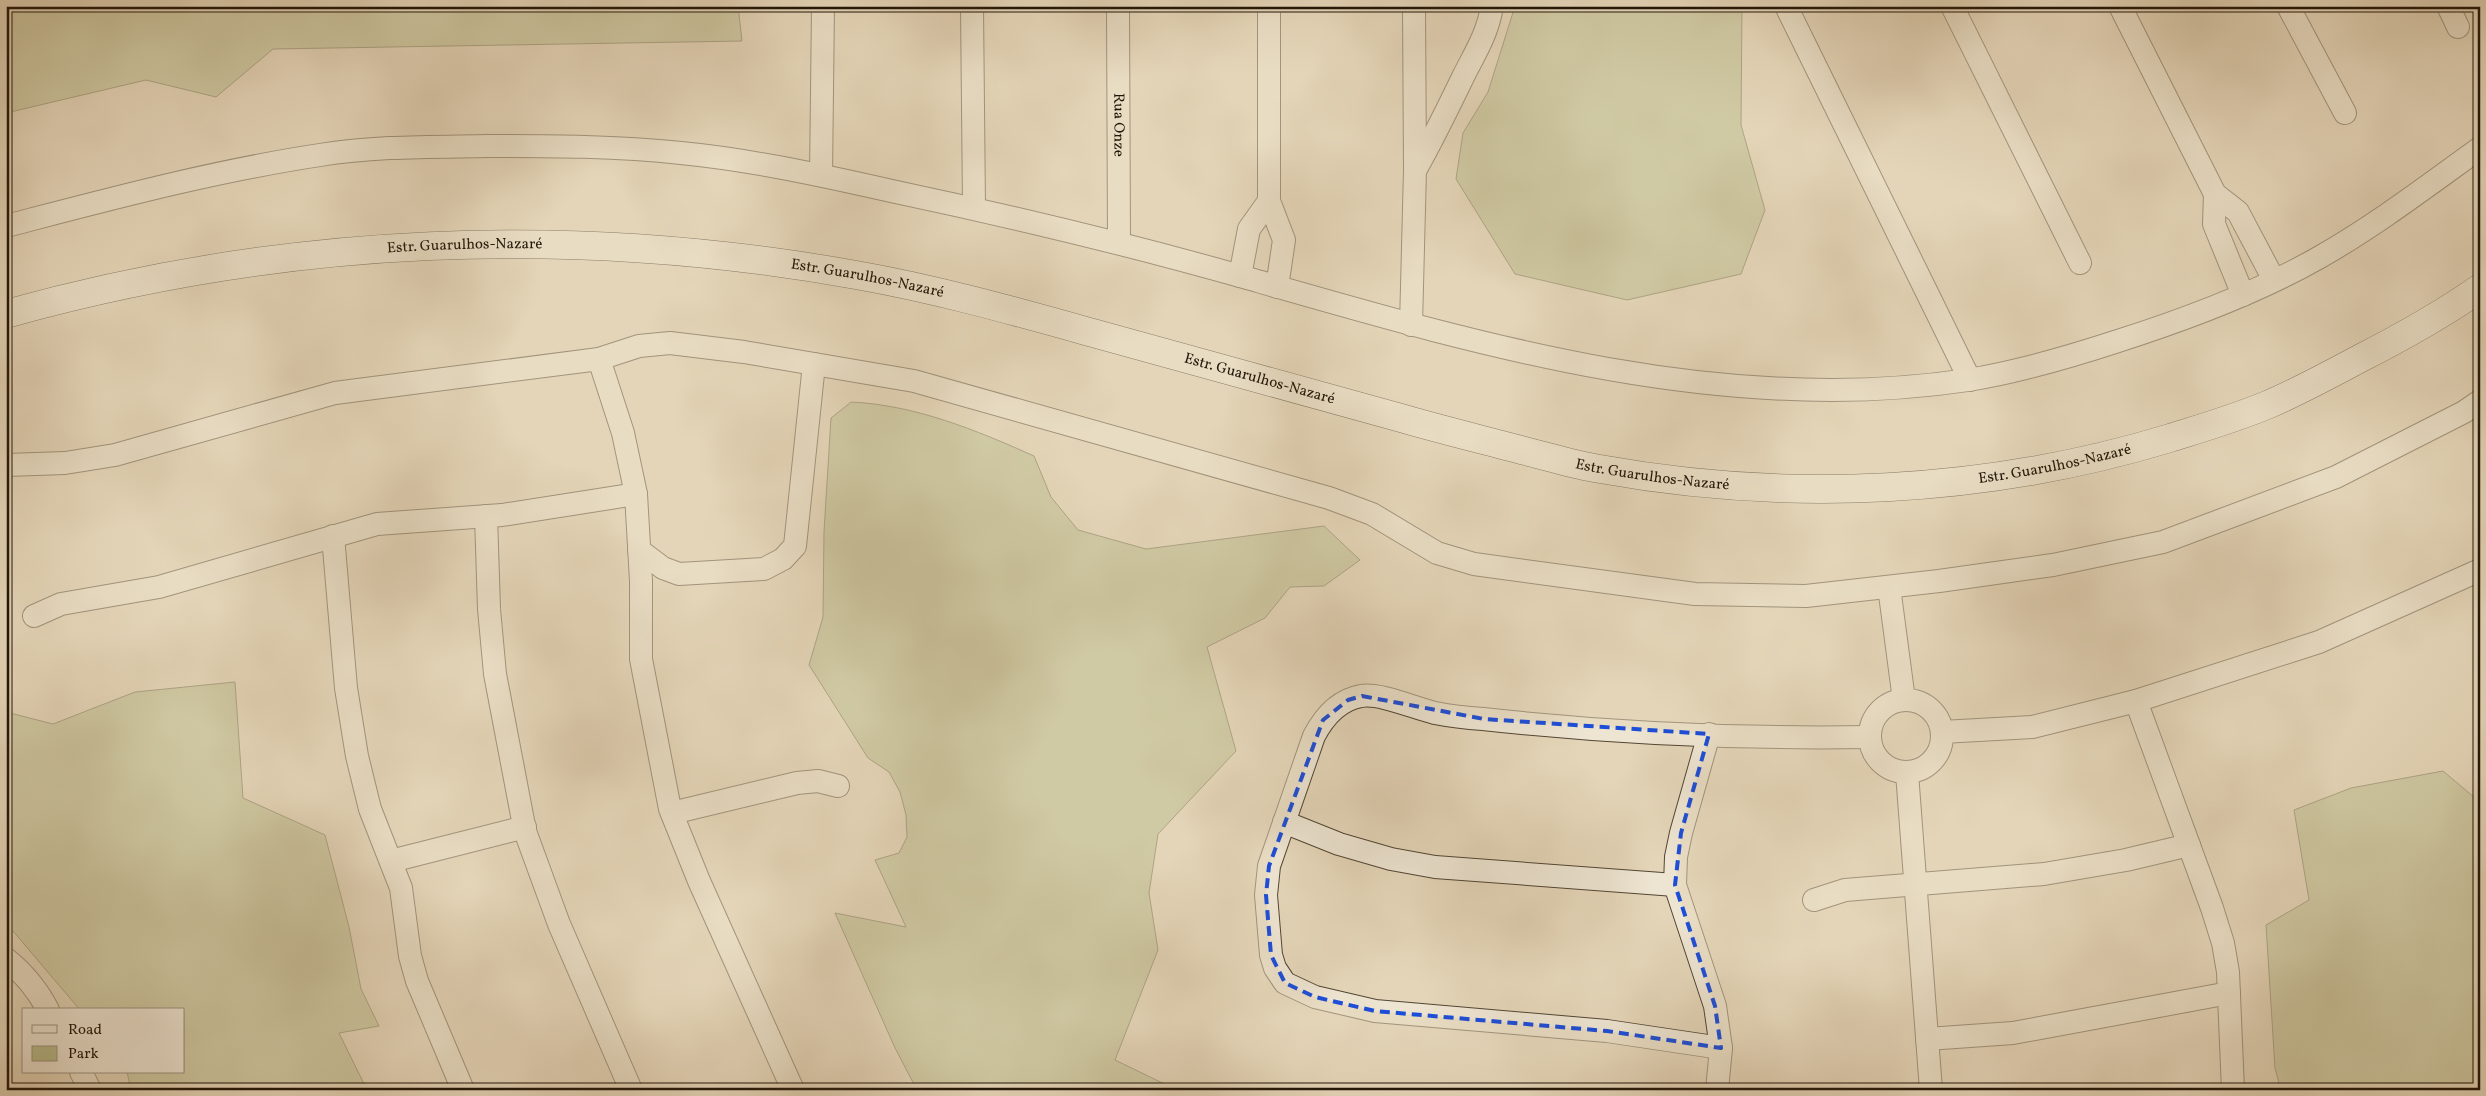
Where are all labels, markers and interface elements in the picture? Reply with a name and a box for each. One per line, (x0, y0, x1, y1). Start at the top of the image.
street label: Rua Onze (1108, 93, 1129, 157)
street label: Estr. Guarulhos-Nazaré (386, 234, 542, 259)
street label: Estr. Guarulhos-Nazaré (789, 254, 946, 304)
street label: Estr. Guarulhos-Nazaré (1182, 348, 1337, 410)
street label: Estr. Guarulhos-Nazaré (1977, 439, 2134, 489)
street label: Estr. Guarulhos-Nazaré (1573, 454, 1730, 496)
legend (22, 1008, 185, 1074)
text: Road (68, 1020, 102, 1041)
text: Park (68, 1044, 99, 1065)

